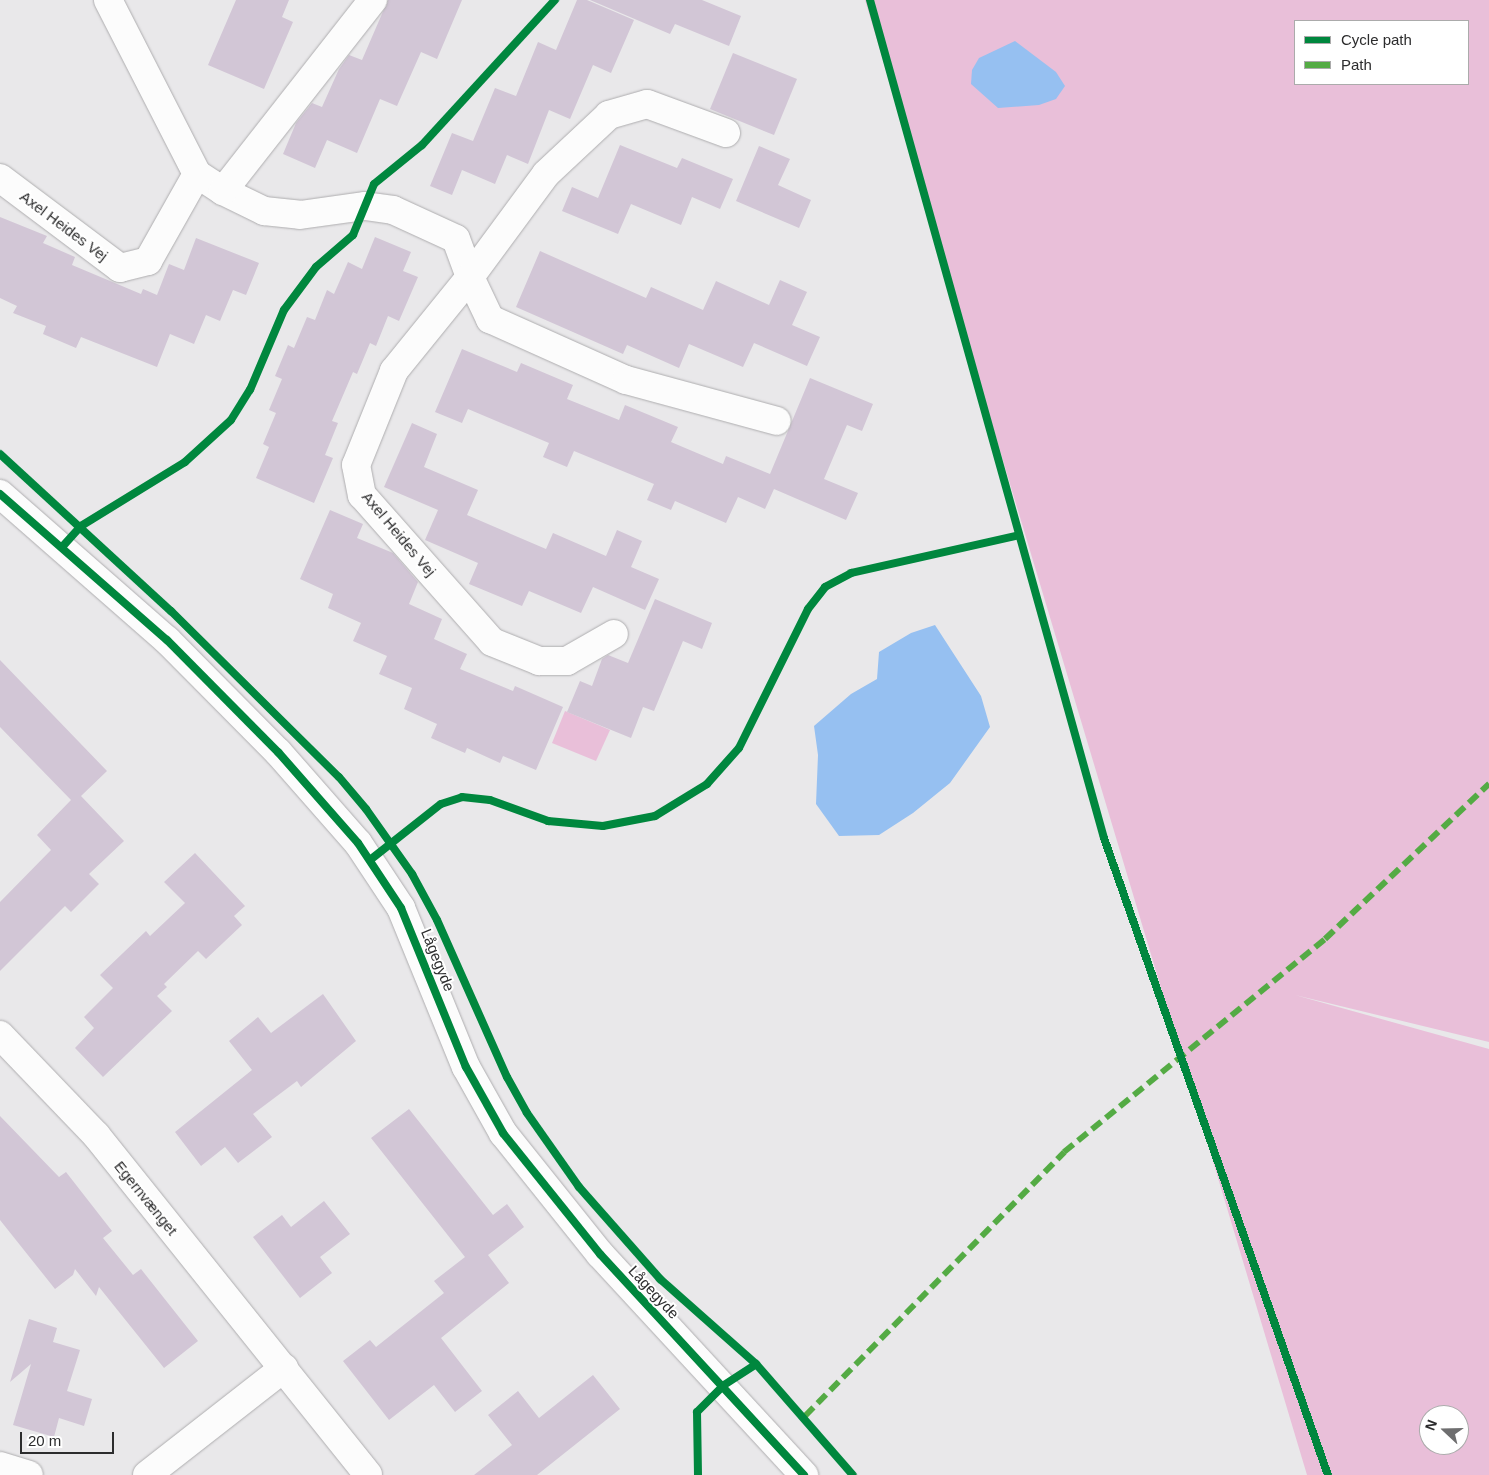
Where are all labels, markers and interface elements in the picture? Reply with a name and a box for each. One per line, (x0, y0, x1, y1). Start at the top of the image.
legend (1294, 20, 1469, 85)
text: Cycle path (1341, 31, 1412, 48)
text: Path (1341, 56, 1372, 73)
street label: Axel Heides Vej (17, 187, 111, 265)
street label: Axel Heides Vej (358, 488, 440, 580)
street label: Lågegyde (417, 926, 459, 994)
street label: Egernvænget (111, 1157, 181, 1239)
street label: Lågegyde (625, 1262, 683, 1322)
north arrow (1419, 1405, 1469, 1455)
text: N (1422, 1417, 1440, 1433)
scale bar (22, 1422, 116, 1454)
text: 20 m (28, 1432, 61, 1449)

